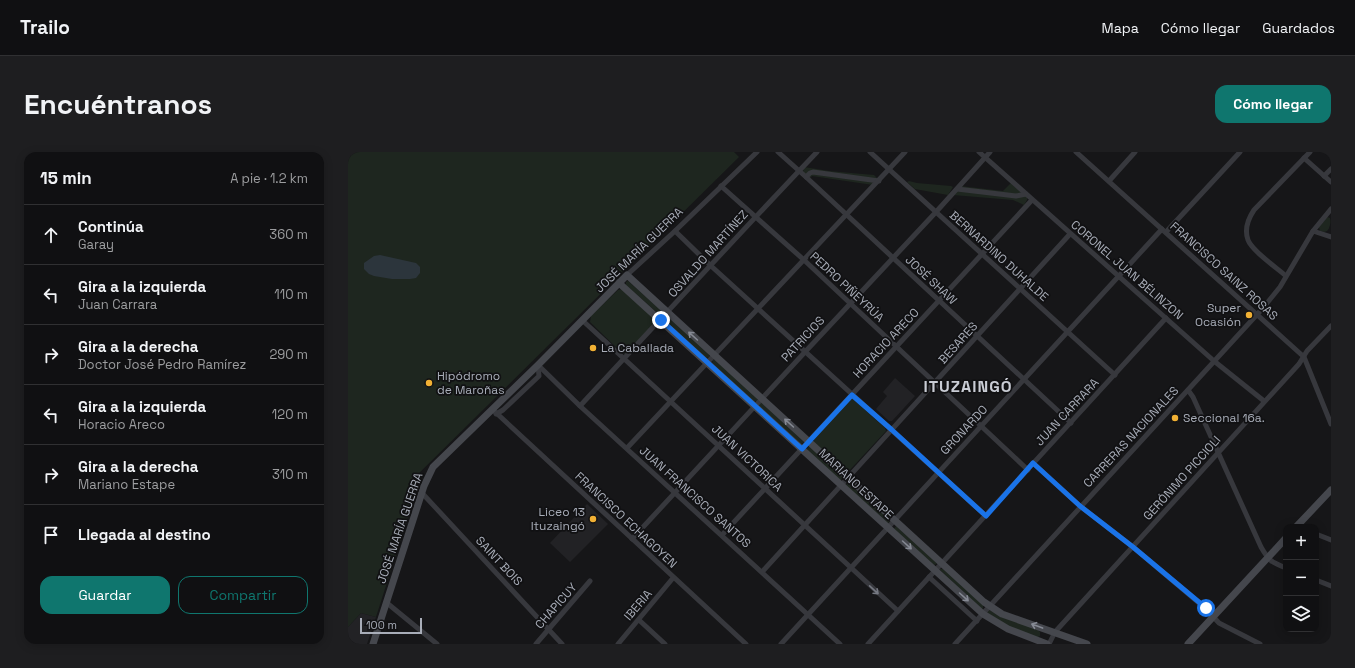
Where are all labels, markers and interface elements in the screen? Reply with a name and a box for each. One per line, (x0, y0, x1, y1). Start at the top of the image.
text: Trailo (20, 15, 70, 40)
text: Mapa (1102, 19, 1139, 37)
text: Cómo llegar (1161, 19, 1240, 37)
text: Guardados (1262, 19, 1335, 37)
button: Cómo llegar (1215, 85, 1331, 123)
text: Encuéntranos (24, 86, 212, 122)
text: 15 min (40, 167, 92, 189)
text: A pie · 1.2 km (230, 170, 308, 187)
street label: JOSÉ MARÍA GUERRA (592, 203, 687, 296)
street label: OSVALDO MARTÍNEZ (665, 207, 752, 301)
street label: BERNARDINO DUHALDE (946, 207, 1052, 305)
text: Continúa (78, 217, 144, 236)
street label: CORONEL JUAN BÉLINZON (1067, 217, 1187, 323)
street label: FRANCISCO SAINZ ROSAS (1167, 218, 1281, 324)
icon: ahead (40, 224, 62, 246)
text: 360 m (269, 226, 308, 243)
text: Garay (78, 236, 114, 253)
street label: PEDRO PIÑEYRÚA (807, 248, 888, 326)
street label: JOSÉ SHAW (902, 252, 961, 308)
text: Gira a la izquierda (78, 277, 206, 296)
icon: left (40, 284, 62, 306)
text: 110 m (274, 286, 308, 303)
text: Juan Carrara (78, 296, 157, 313)
place label: Super Ocasión (1195, 300, 1241, 330)
street label: HORACIO ARECO (849, 305, 923, 381)
marker: Super Ocasión (1244, 310, 1254, 320)
route end (652, 311, 670, 329)
street label: PATRICIOS (778, 313, 828, 365)
street label: BESARES (935, 319, 981, 367)
one-way arrow (689, 332, 699, 341)
text: Gira a la derecha (78, 337, 198, 356)
place label: La Caballada (601, 340, 674, 356)
marker: La Caballada (588, 343, 598, 353)
icon: right (40, 344, 62, 366)
text: 290 m (269, 346, 308, 363)
text: Doctor José Pedro Ramírez (78, 356, 246, 373)
place label: Hipódromo de Maroñas (437, 368, 504, 398)
street label: JUAN CARRARA (1032, 375, 1103, 449)
district label: ITUZAINGÓ (923, 376, 1013, 397)
marker: Hipódromo de Maroñas (424, 378, 434, 388)
street label: CARRERAS NACIONALES (1080, 383, 1182, 491)
text: Gira a la izquierda (78, 397, 206, 416)
street label: GRONARDO (937, 402, 991, 458)
icon: left (40, 404, 62, 426)
text: 120 m (272, 406, 308, 423)
place label: Seccional 16a. (1183, 410, 1265, 426)
marker: Seccional 16a. (1170, 413, 1180, 423)
text: Horacio Areco (78, 416, 165, 433)
one-way arrow (784, 419, 795, 428)
street label: JUAN VICTORICA (708, 421, 786, 495)
street label: GERÓNIMO PICCIOLI (1140, 432, 1224, 524)
street label: JUAN FRANCISCO SANTOS (636, 443, 754, 551)
street label: MARIANO ESTAPE (815, 445, 897, 523)
text: Gira a la derecha (78, 457, 198, 476)
icon: right (40, 464, 62, 486)
text: 310 m (272, 466, 308, 483)
street label: FRANCISCO ECHAGOYEN (572, 469, 680, 571)
street label: JOSÉ MARÍA GUERRA (373, 470, 427, 586)
text: Mariano Estape (78, 476, 175, 493)
place label: Liceo 13 Ituzaingó (531, 504, 585, 534)
marker: Liceo 13 Ituzaingó (588, 514, 598, 524)
icon: arrive (40, 524, 62, 546)
map controls (1283, 524, 1319, 632)
button: + (1283, 524, 1319, 560)
text: Llegada al destino (78, 525, 211, 544)
street label: SAINT BOIS (472, 533, 526, 589)
one-way arrow (901, 541, 912, 550)
button: − (1283, 560, 1319, 596)
button: Guardar (40, 576, 170, 614)
button: Compartir (178, 576, 308, 614)
street label: CHAPICUY (531, 579, 581, 632)
one-way arrow (869, 585, 880, 594)
street label: IBERIA (620, 586, 656, 624)
one-way arrow (959, 593, 969, 602)
button: layers (1283, 596, 1319, 632)
route start (1197, 599, 1215, 617)
scale bar (360, 616, 422, 635)
text: 100 m (366, 618, 397, 632)
one-way arrow (1031, 622, 1044, 629)

